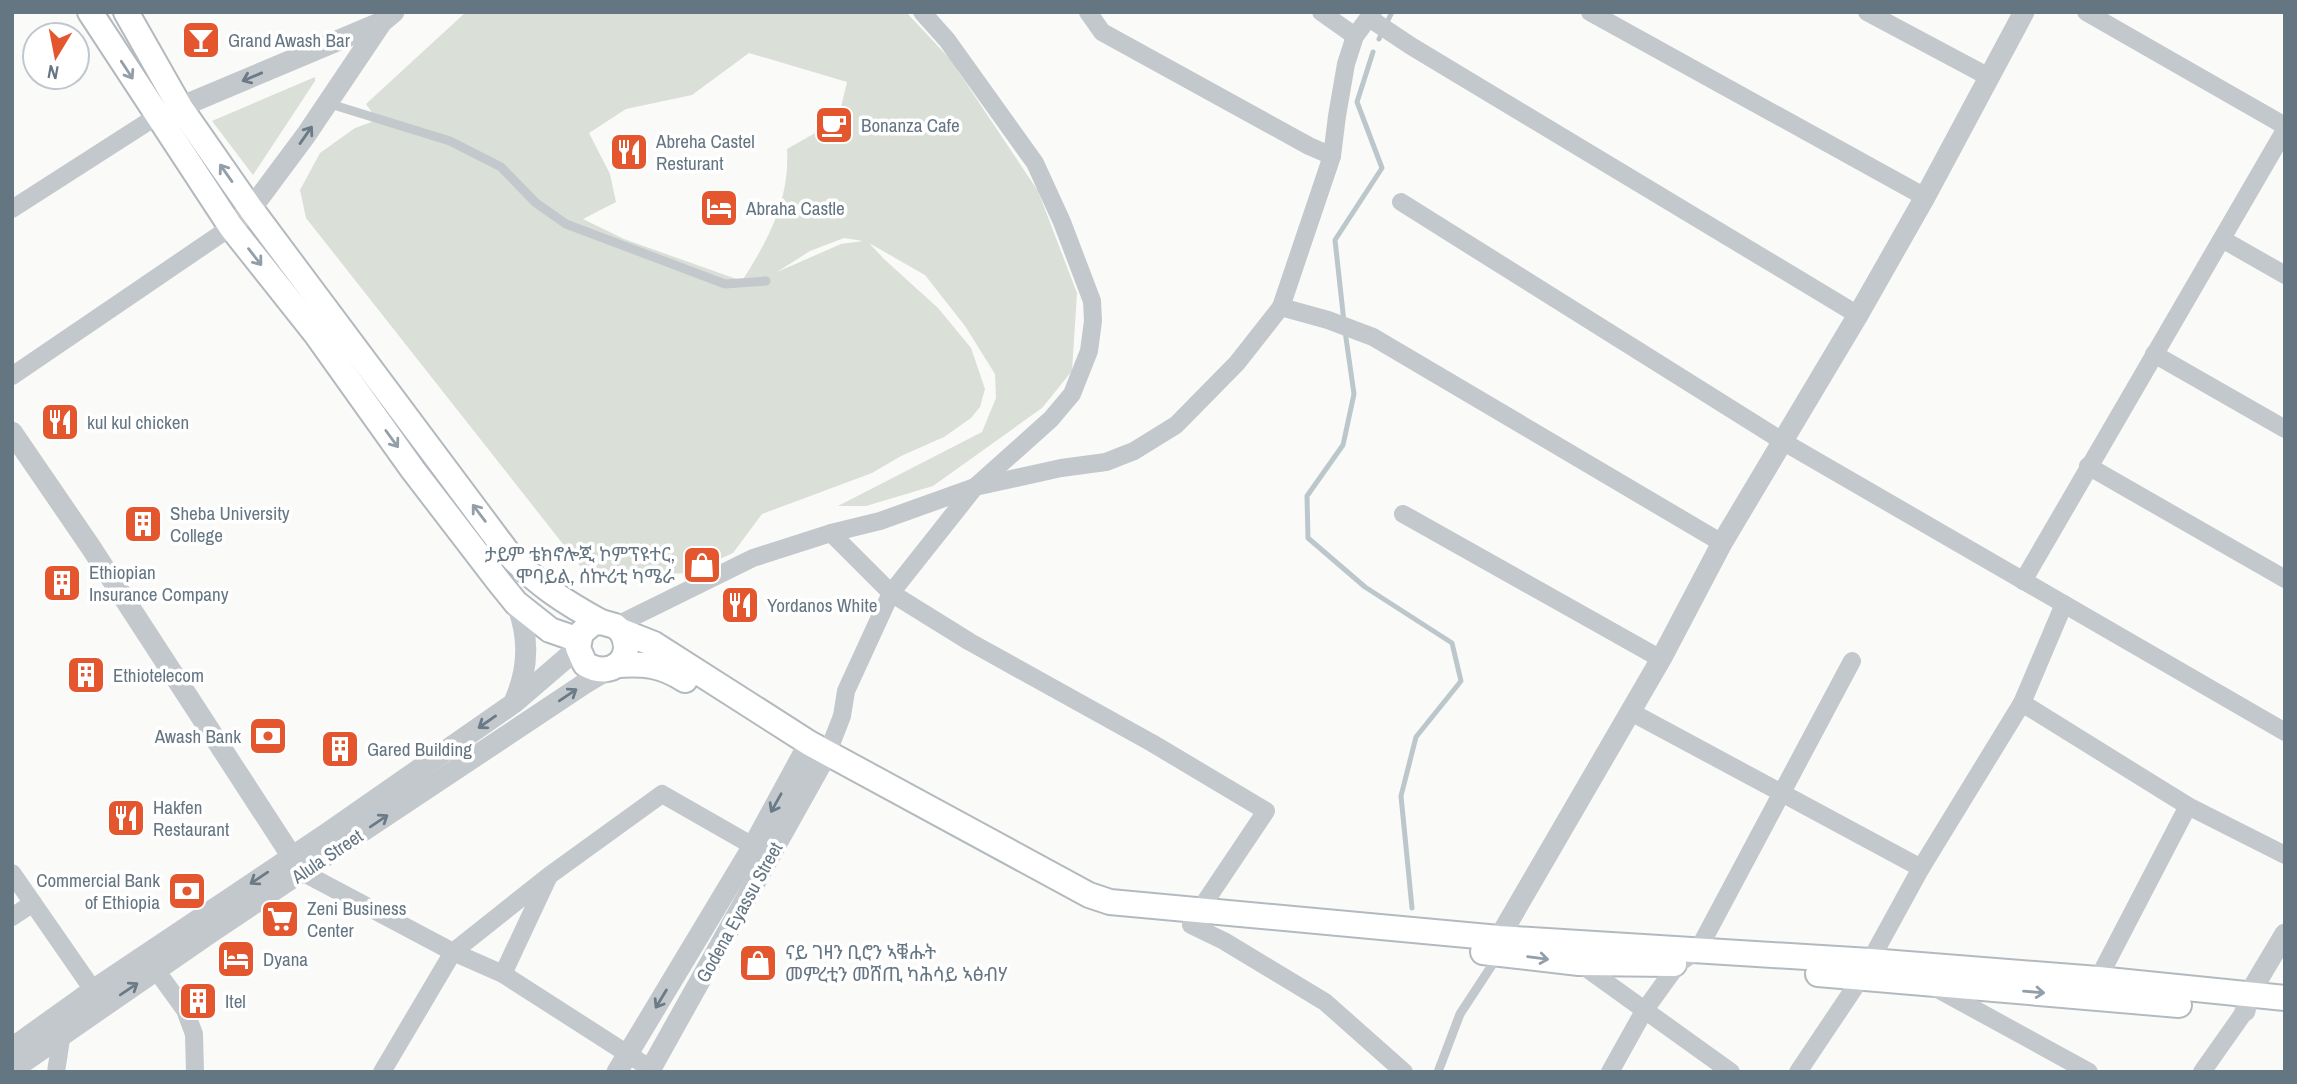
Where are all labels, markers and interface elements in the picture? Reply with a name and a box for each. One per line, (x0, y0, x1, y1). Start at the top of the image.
bar icon: Grand Awash Bar (180, 19, 222, 61)
north arrow (21, 21, 91, 91)
place label: Grand Awash Bar (228, 27, 351, 53)
text: N (45, 59, 61, 87)
one-way arrow (120, 59, 134, 79)
one-way arrow (242, 71, 263, 84)
cafe icon: Bonanza Cafe (813, 104, 855, 146)
place label: Bonanza Cafe (861, 112, 960, 138)
one-way arrow (299, 126, 313, 145)
place label: Abreha Castel Resturant (655, 128, 755, 176)
restaurant icon: Abreha Castel Resturant (608, 131, 650, 173)
one-way arrow (219, 164, 233, 183)
hotel icon: Abraha Castle (698, 187, 740, 229)
place label: Abraha Castle (745, 195, 845, 221)
one-way arrow (248, 248, 263, 266)
restaurant icon: kul kul chicken (39, 401, 81, 443)
place label: kul kul chicken (87, 409, 189, 435)
one-way arrow (385, 429, 399, 448)
place label: Sheba University College (170, 500, 290, 548)
building icon: Sheba University College (122, 503, 164, 545)
one-way arrow (471, 504, 486, 523)
place label: ታይም ቴክኖሎጂ ኮምፕዩተር, ሞባይል, ሰኵሪቲ ካሜራ (485, 541, 675, 589)
shop icon: ታይም ቴክኖሎጂ ኮምፕዩተር, ሞባይል, ሰኵሪቲ ካሜራ (681, 544, 723, 586)
place label: Ethiopian Insurance Company (89, 559, 229, 607)
building icon: Ethiopian Insurance Company (41, 562, 83, 604)
restaurant icon: Yordanos White (719, 584, 761, 626)
place label: Yordanos White (767, 592, 878, 618)
building icon: Ethiotelecom (65, 654, 107, 696)
place label: Ethiotelecom (113, 662, 204, 688)
one-way arrow (558, 688, 577, 702)
bank icon: Awash Bank (247, 715, 289, 757)
one-way arrow (478, 715, 497, 729)
place label: Awash Bank (154, 723, 241, 749)
building icon: Gared Building (319, 728, 361, 770)
place label: Gared Building (367, 736, 472, 762)
one-way arrow (769, 792, 782, 813)
place label: Hakfen Restaurant (153, 794, 230, 842)
restaurant icon: Hakfen Restaurant (105, 797, 147, 839)
one-way arrow (368, 814, 388, 828)
street label: Alula Street (286, 822, 368, 890)
street label: Godena Eyassu Street (690, 837, 789, 987)
place label: Commercial Bank of Ethiopia (36, 867, 160, 915)
bank icon: Commercial Bank of Ethiopia (166, 870, 208, 912)
one-way arrow (250, 871, 269, 885)
place label: Zeni Business Center (307, 895, 407, 943)
supermarket icon: Zeni Business Center (259, 898, 301, 940)
hotel icon: Dyana (215, 938, 257, 980)
place label: ናይ ገዛን ቢሮን ኣቑሑት መምረቲን መሸጢ ካሕሳይ ኣፅብሃ (785, 939, 1008, 987)
shop icon: ናይ ገዛን ቢሮን ኣቑሑት መምረቲን መሸጢ ካሕሳይ ኣፅብሃ (737, 942, 779, 984)
place label: Dyana (263, 946, 308, 972)
one-way arrow (1526, 951, 1549, 964)
building icon: Itel (177, 980, 219, 1022)
one-way arrow (119, 982, 138, 996)
one-way arrow (2022, 986, 2044, 999)
place label: Itel (225, 988, 246, 1014)
one-way arrow (653, 988, 667, 1008)

